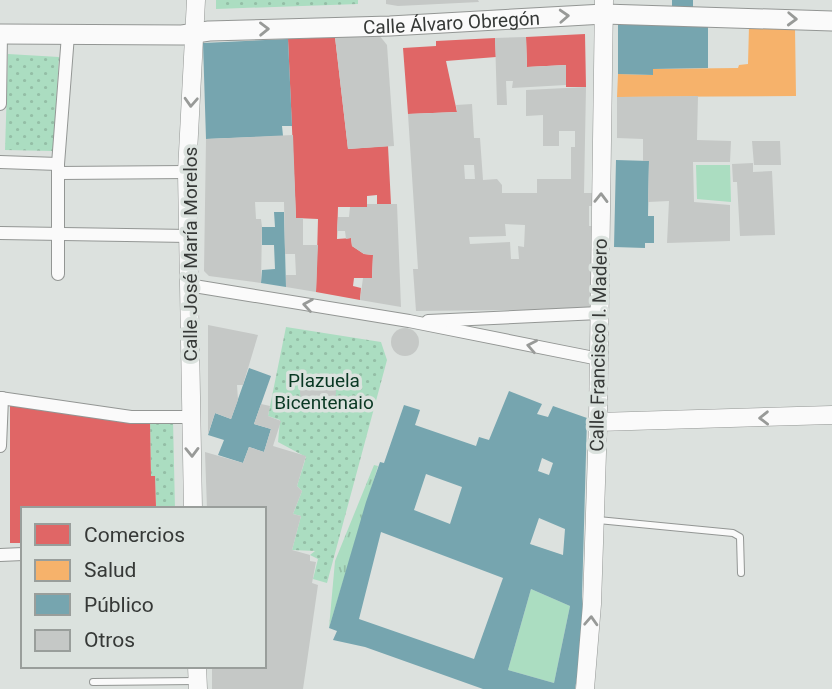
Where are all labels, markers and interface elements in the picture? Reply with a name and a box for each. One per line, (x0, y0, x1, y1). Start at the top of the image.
street label: Calle Álvaro Obregón (363, 7, 541, 39)
one-way arrow (559, 9, 570, 24)
one-way arrow (786, 12, 797, 27)
one-way arrow (258, 22, 269, 37)
one-way arrow (184, 97, 199, 108)
street label: Calle José María Morelos (179, 147, 202, 361)
one-way arrow (593, 192, 609, 202)
street label: Calle Francisco I. Madero (585, 238, 612, 452)
one-way arrow (302, 298, 314, 313)
one-way arrow (526, 339, 538, 354)
park label: Plazuela Bicentenaio (274, 369, 374, 414)
one-way arrow (758, 411, 769, 426)
one-way arrow (185, 447, 200, 458)
legend (21, 507, 266, 668)
text: Comercios (84, 523, 185, 547)
text: Salud (84, 558, 136, 582)
text: Público (84, 593, 154, 617)
one-way arrow (584, 615, 599, 626)
text: Otros (84, 628, 135, 652)

